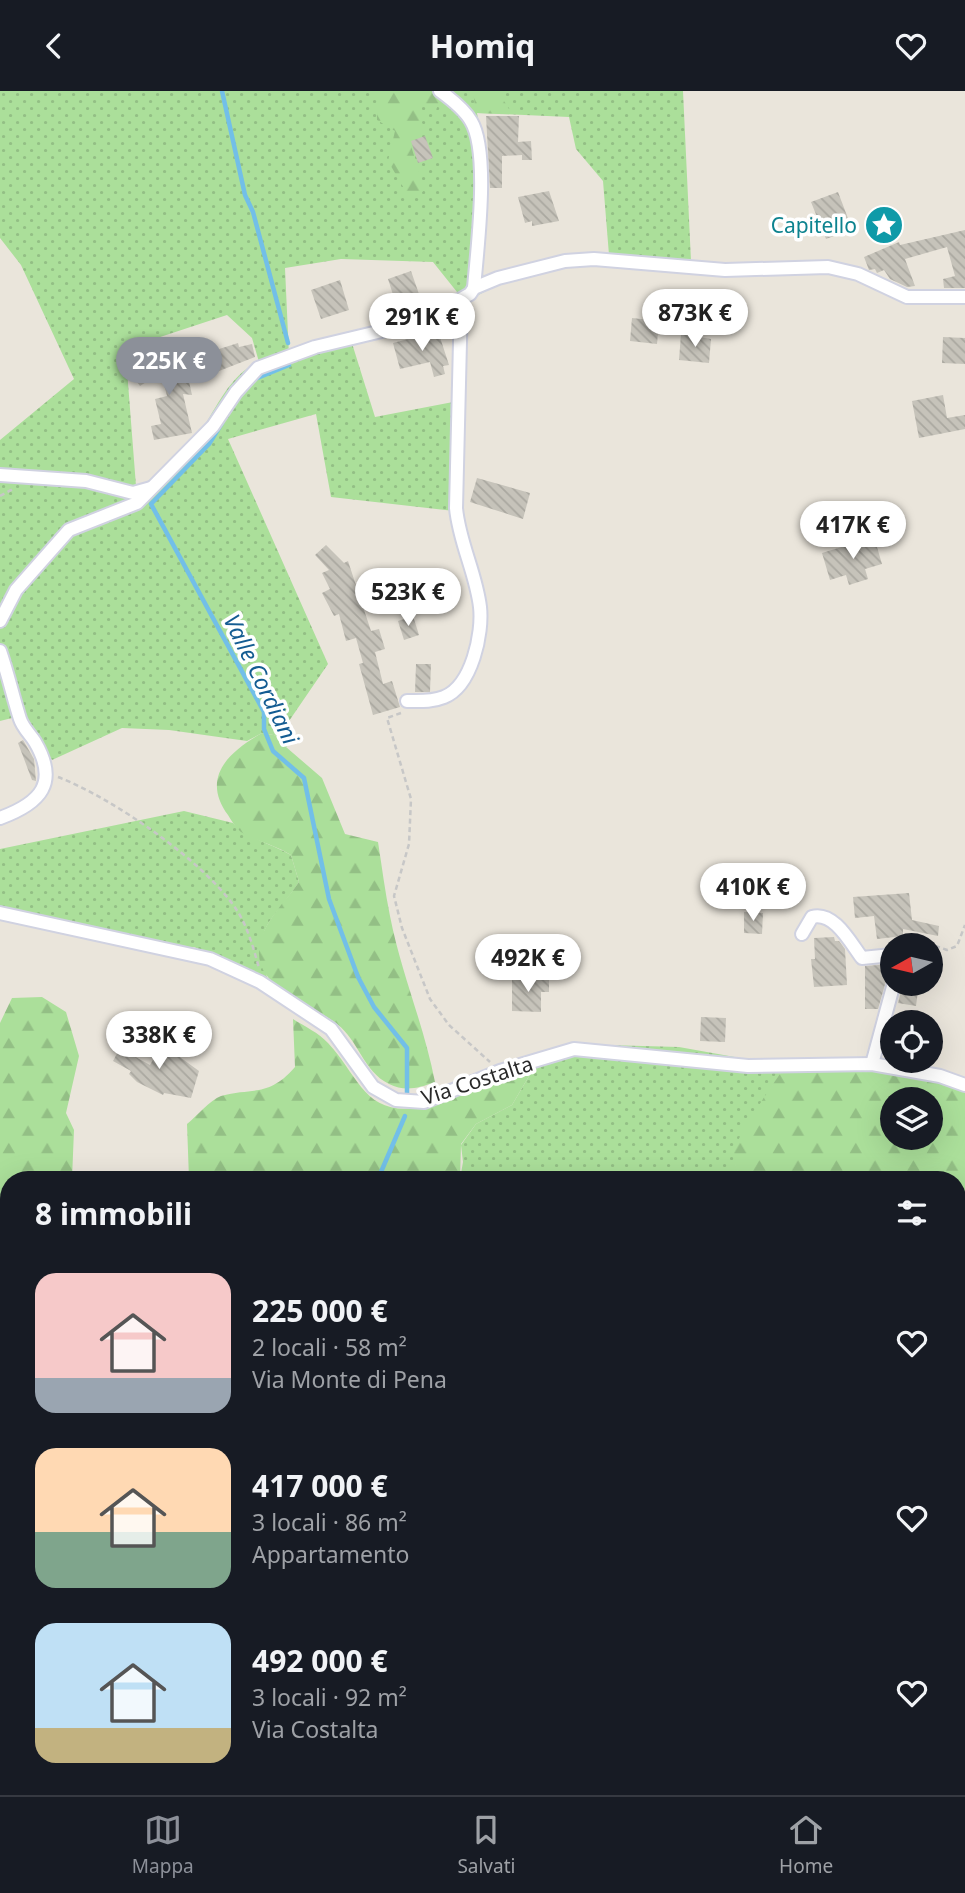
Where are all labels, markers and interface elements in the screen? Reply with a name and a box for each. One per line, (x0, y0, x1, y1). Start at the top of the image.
text: Homiq (430, 24, 535, 67)
icon: back (35, 27, 73, 65)
icon: heart (892, 27, 930, 65)
place icon: Capitello (863, 204, 905, 246)
place label: Capitello (771, 211, 857, 239)
pin: 873K € (638, 289, 752, 349)
pin: 291K € (365, 293, 479, 353)
text: 873K € (658, 296, 732, 328)
text: 291K € (385, 300, 459, 332)
pin: 225K € (112, 337, 226, 397)
text: 225K € (132, 344, 206, 376)
pin: 417K € (796, 501, 910, 561)
text: 417K € (816, 508, 890, 540)
pin: 523K € (351, 568, 465, 628)
text: 523K € (371, 575, 445, 607)
water label: Valle Cordiani (217, 608, 308, 750)
pin: 410K € (696, 863, 810, 923)
text: 410K € (716, 870, 790, 902)
north arrow (880, 933, 943, 996)
map controls (880, 933, 943, 1150)
pin: 492K € (471, 935, 585, 994)
text: 492K € (491, 941, 565, 973)
button: locate (880, 1010, 943, 1073)
pin: 338K € (102, 1011, 216, 1071)
text: 338K € (122, 1018, 196, 1050)
street label: Via Costalta (418, 1049, 536, 1111)
button: layers (880, 1087, 943, 1150)
text: 8 immobili (35, 1193, 192, 1234)
icon: filters (893, 1194, 931, 1232)
text: 225 000 € (252, 1290, 388, 1331)
icon: home (91, 1301, 175, 1385)
icon: heart (893, 1324, 931, 1362)
text: 2 locali · 58 m² (252, 1331, 407, 1363)
text: Via Monte di Pena (252, 1363, 447, 1395)
text: 417 000 € (252, 1465, 388, 1506)
icon: home (91, 1476, 175, 1560)
icon: heart (893, 1499, 931, 1537)
text: 3 locali · 86 m² (252, 1506, 407, 1538)
text: Appartamento (252, 1538, 410, 1570)
text: 492 000 € (252, 1640, 388, 1681)
icon: home (91, 1651, 175, 1735)
icon: heart (893, 1674, 931, 1712)
text: 3 locali · 92 m² (252, 1681, 407, 1713)
text: Via Costalta (252, 1713, 378, 1745)
tab: Mappa (132, 1811, 194, 1879)
tab: Salvati (457, 1811, 515, 1879)
tab: Home (779, 1811, 833, 1879)

